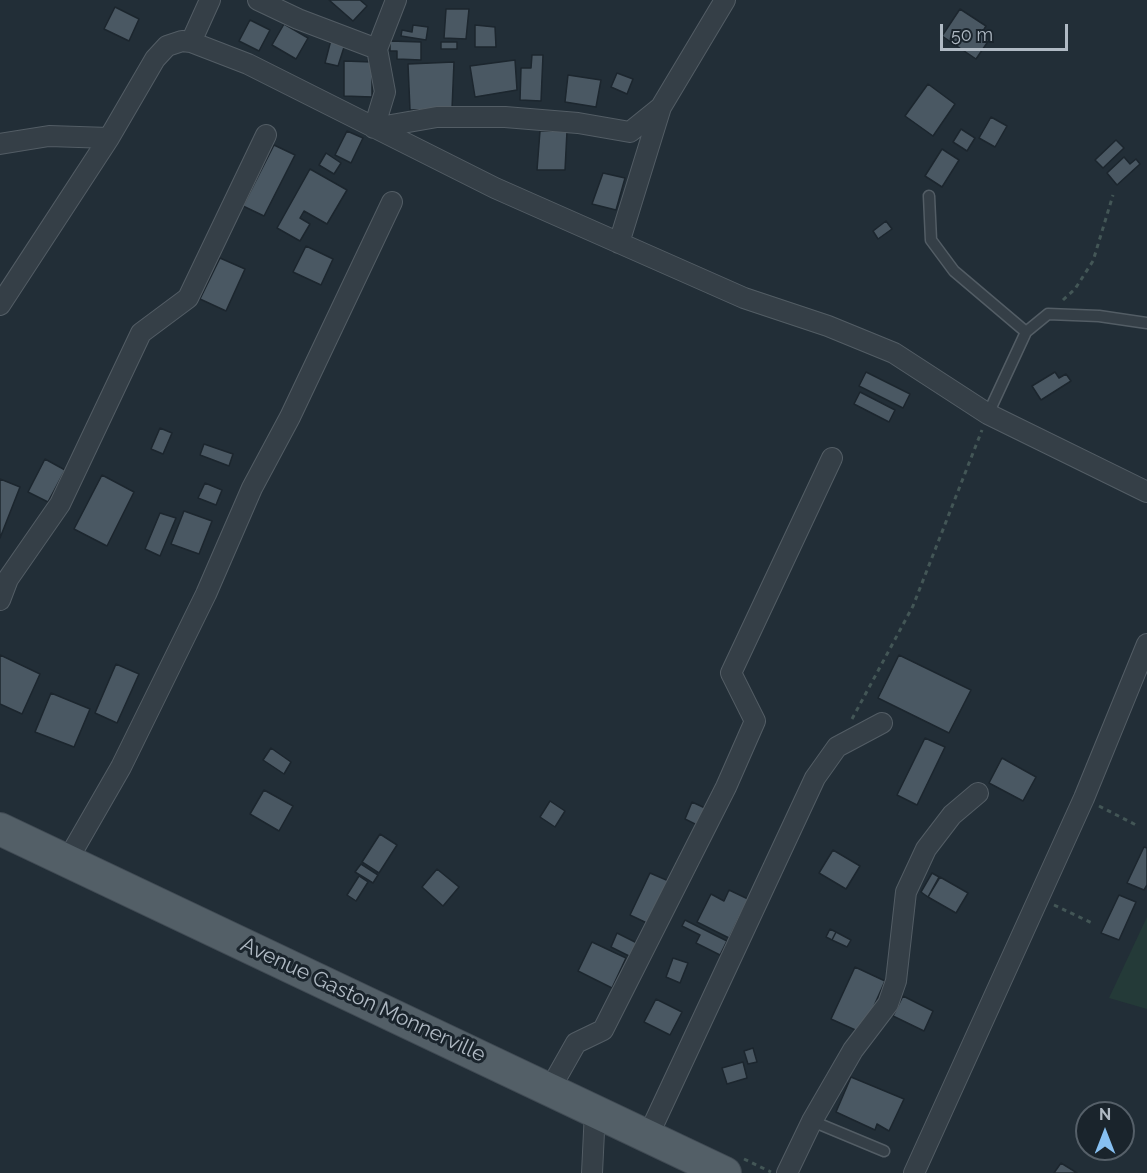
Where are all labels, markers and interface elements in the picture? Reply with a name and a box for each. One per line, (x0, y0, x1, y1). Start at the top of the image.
scale bar (943, 12, 1070, 50)
text: 50 m (951, 24, 993, 45)
street label: Avenue Gaston Monnerville (237, 932, 489, 1068)
north arrow (1075, 1101, 1135, 1161)
text: N (1099, 1105, 1111, 1124)

